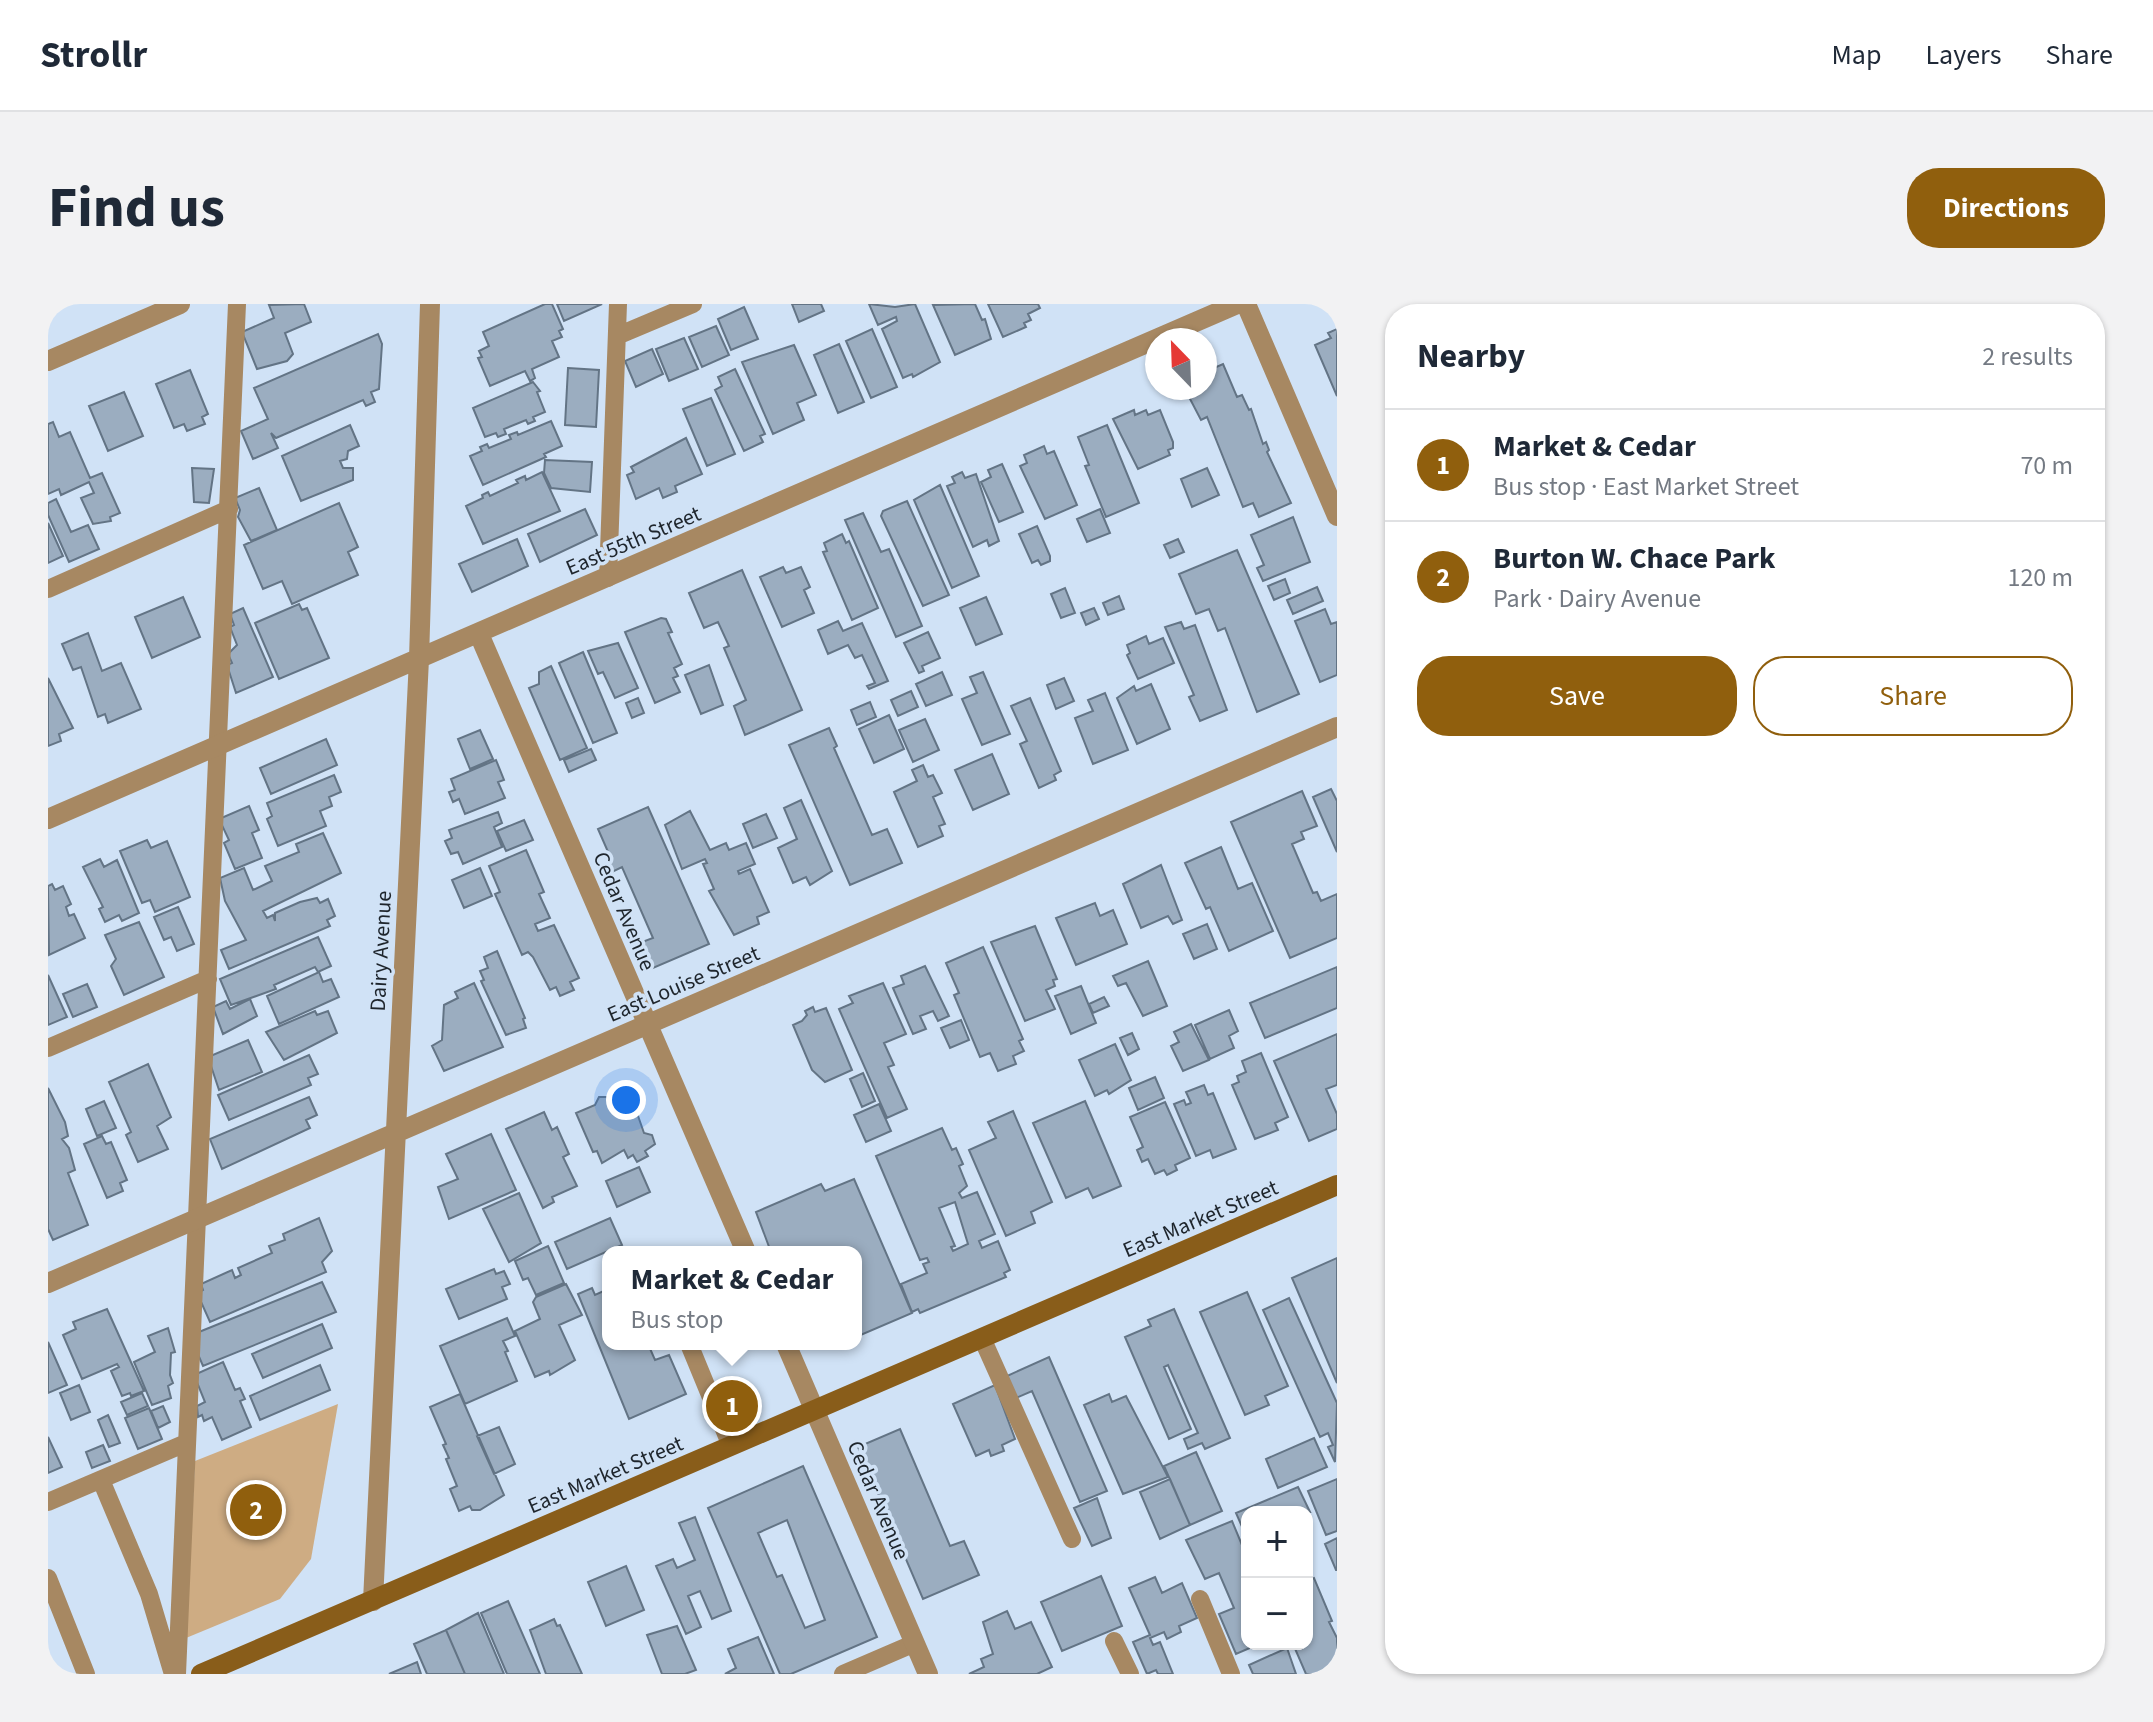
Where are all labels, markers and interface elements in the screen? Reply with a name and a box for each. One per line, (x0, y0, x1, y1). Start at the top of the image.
text: Strollr (40, 28, 147, 82)
text: Map (1831, 35, 1881, 75)
text: Layers (1925, 35, 2001, 75)
text: Share (2045, 35, 2113, 75)
button: Directions (1907, 168, 2105, 248)
text: Find us (48, 169, 225, 248)
north arrow (1145, 328, 1217, 400)
text: Nearby (1417, 332, 1525, 381)
text: 2 results (1982, 338, 2073, 375)
text: Market & Cedar (1493, 425, 1696, 468)
text: 1 (1436, 447, 1450, 484)
text: 70 m (2020, 447, 2073, 484)
text: Bus stop · East Market Street (1493, 468, 1799, 505)
street label: East 55th Street (561, 498, 706, 584)
text: Burton W. Chace Park (1493, 537, 1775, 580)
text: 2 (1436, 559, 1450, 596)
text: 120 m (2007, 559, 2073, 596)
text: Park · Dairy Avenue (1493, 580, 1701, 617)
button: Save (1417, 656, 1737, 736)
button: Share (1753, 656, 2073, 736)
street label: Cedar Avenue (585, 847, 664, 976)
street label: Dairy Avenue (362, 890, 400, 1012)
street label: East Louise Street (602, 937, 765, 1030)
your location (606, 1080, 646, 1120)
street label: East Market Street (1118, 1172, 1284, 1266)
popup (602, 1246, 862, 1350)
text: Market & Cedar (631, 1258, 833, 1301)
text: Bus stop (631, 1301, 723, 1338)
pin: 1 (706, 1376, 758, 1436)
street label: East Market Street (523, 1428, 689, 1522)
street label: Cedar Avenue (839, 1436, 918, 1565)
pin: 2 (230, 1480, 282, 1540)
map controls (1241, 1506, 1313, 1650)
button: + (1241, 1506, 1313, 1578)
button: − (1241, 1578, 1313, 1650)

